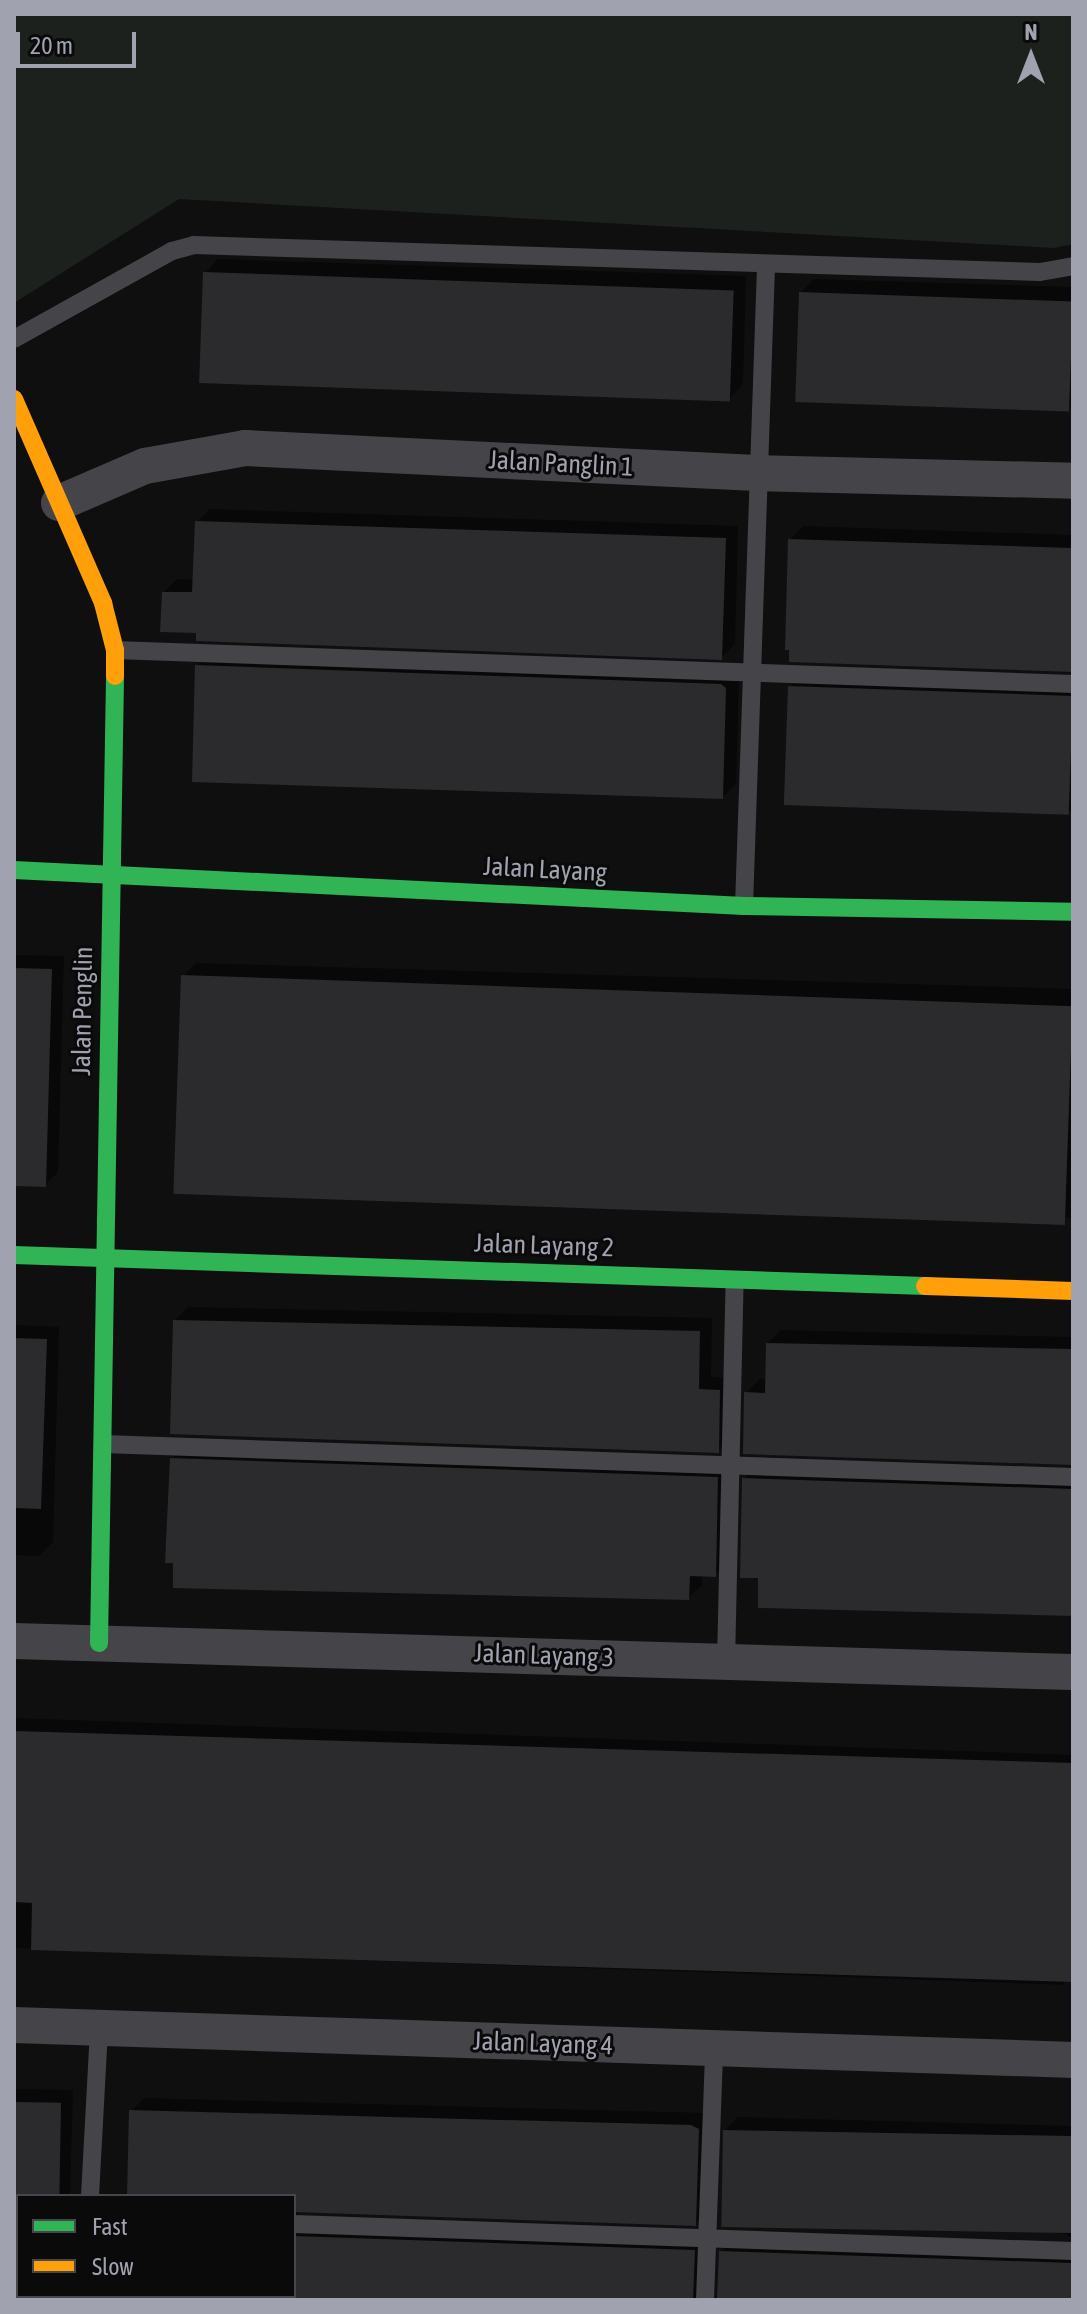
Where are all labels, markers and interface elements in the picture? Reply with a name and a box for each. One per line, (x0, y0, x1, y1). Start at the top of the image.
scale bar (20, 16, 140, 66)
north arrow (991, 16, 1071, 96)
text: N (1025, 19, 1037, 45)
text: 20 m (30, 32, 73, 59)
street label: Jalan Panglin 1 (488, 445, 634, 483)
street label: Jalan Layang (482, 851, 608, 889)
street label: Jalan Penglin (66, 946, 100, 1076)
street label: Jalan Layang 2 (474, 1228, 614, 1264)
street label: Jalan Layang 3 (474, 1638, 614, 1674)
street label: Jalan Layang 4 (473, 2026, 613, 2062)
legend (16, 2194, 296, 2298)
text: Fast (92, 2213, 128, 2240)
text: Slow (92, 2253, 134, 2280)

